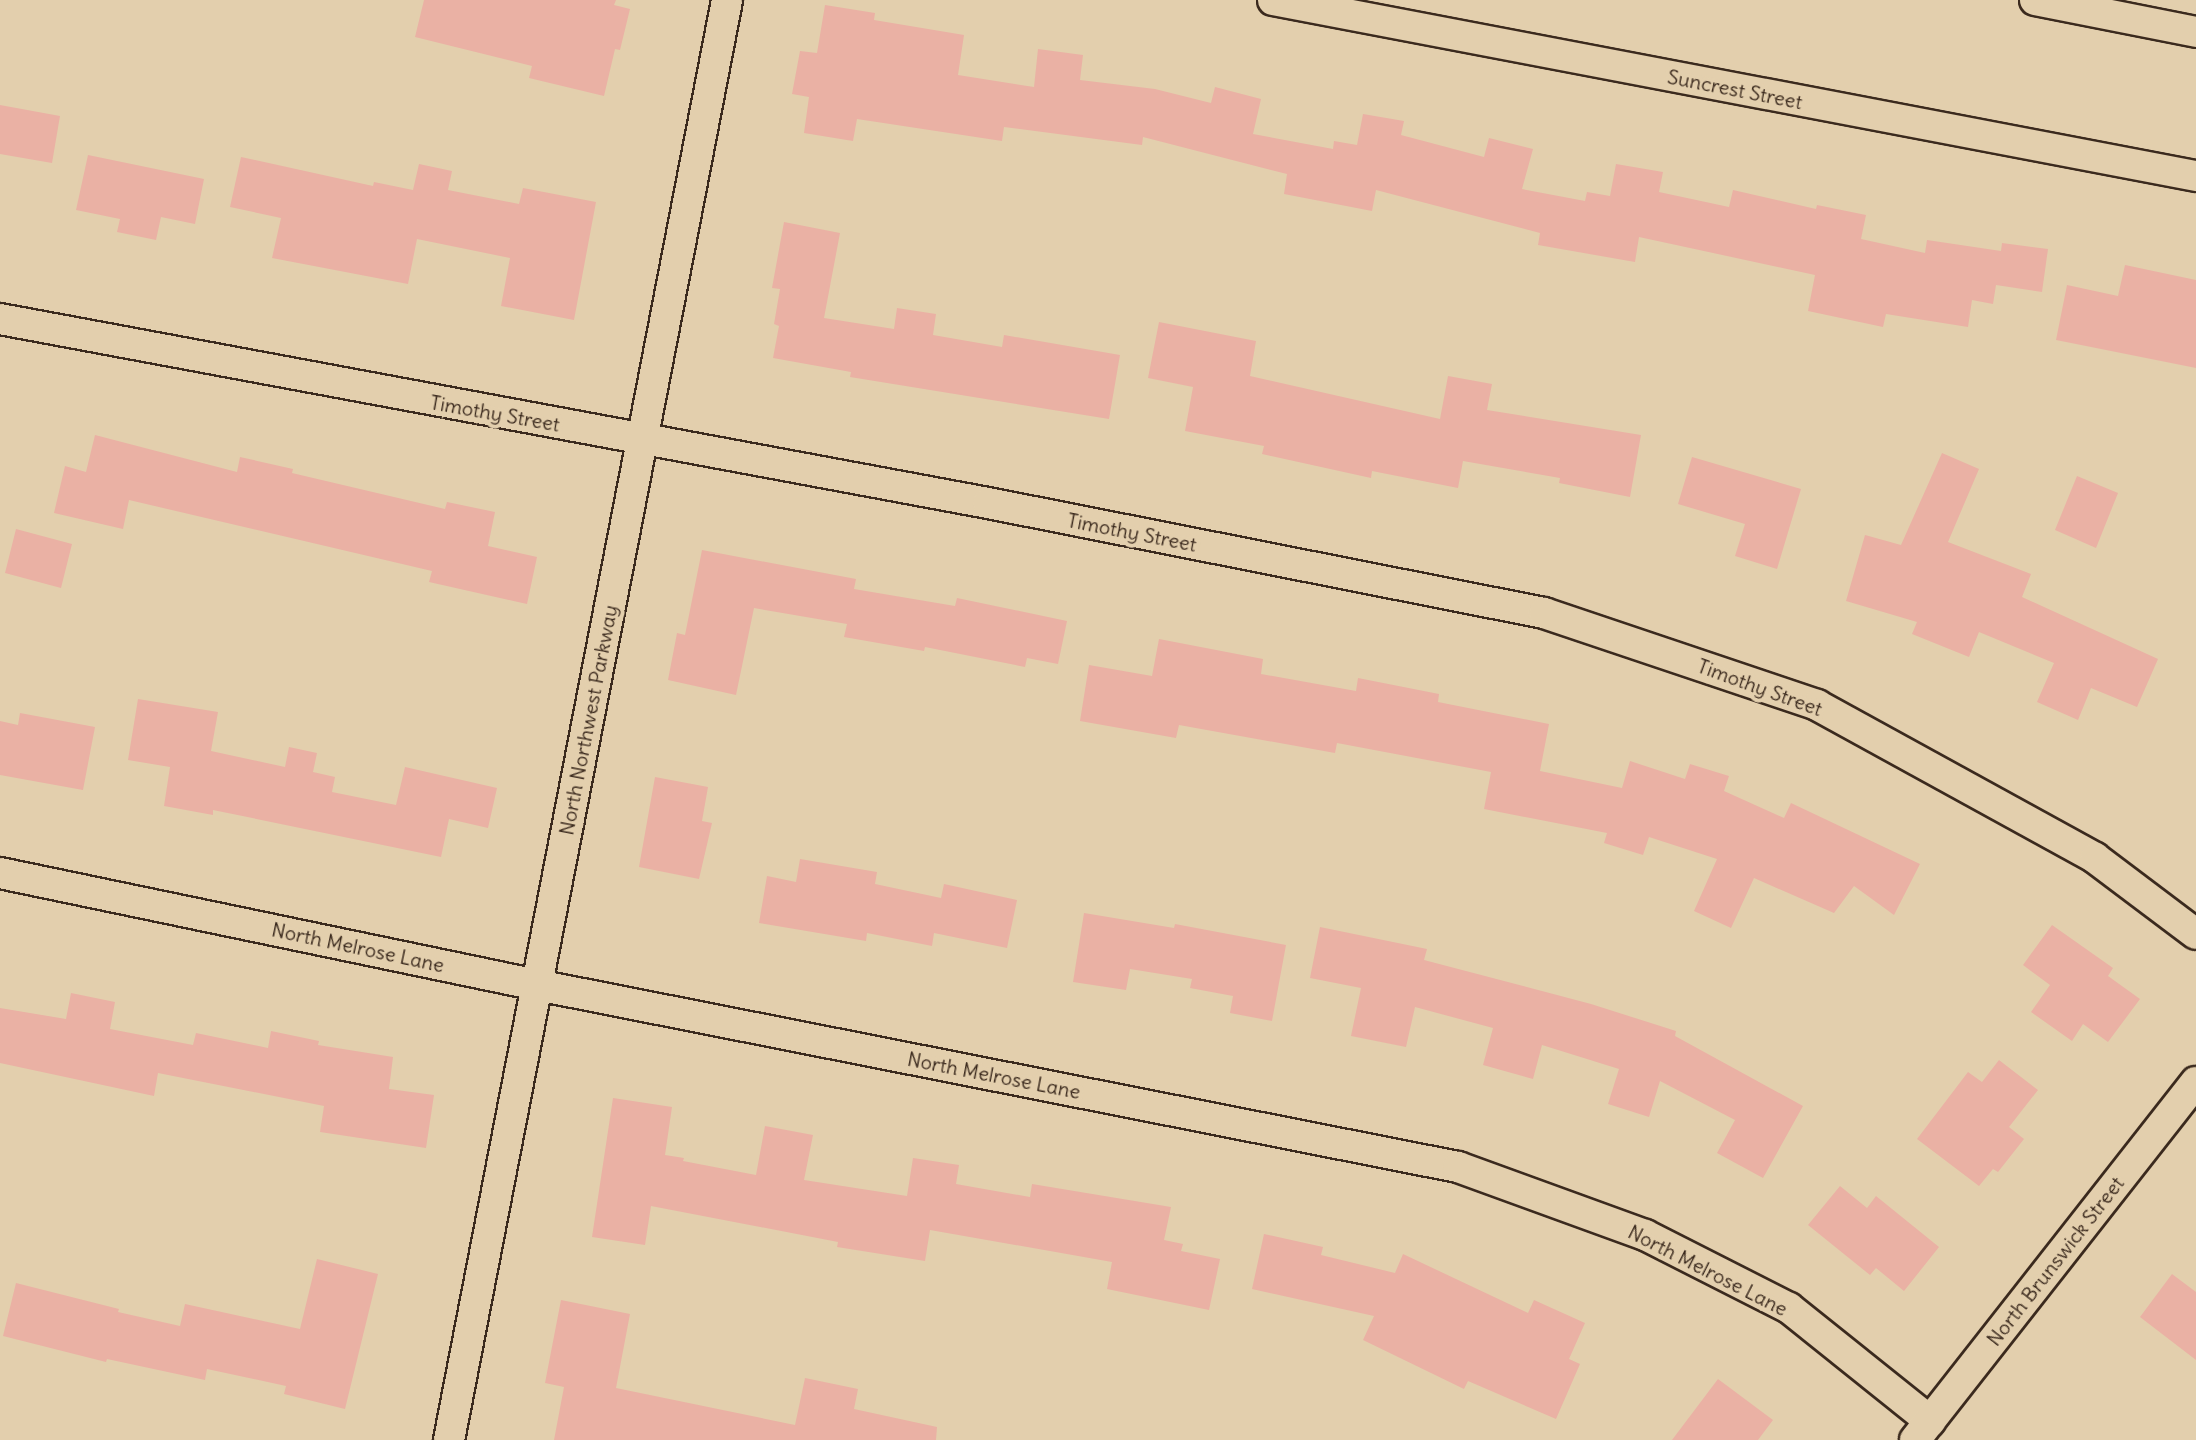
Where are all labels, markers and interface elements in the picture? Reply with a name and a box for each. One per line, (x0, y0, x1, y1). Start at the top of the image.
street label: Suncrest Street (1666, 64, 1804, 114)
street label: Timothy Street (428, 390, 562, 436)
street label: Timothy Street (1065, 508, 1199, 556)
street label: North Northwest Parkway (554, 603, 622, 837)
street label: Timothy Street (1694, 653, 1826, 721)
street label: North Melrose Lane (270, 917, 446, 977)
street label: North Melrose Lane (905, 1046, 1083, 1104)
street label: North Brunswick Street (1981, 1171, 2129, 1351)
street label: North Melrose Lane (1624, 1219, 1792, 1321)

